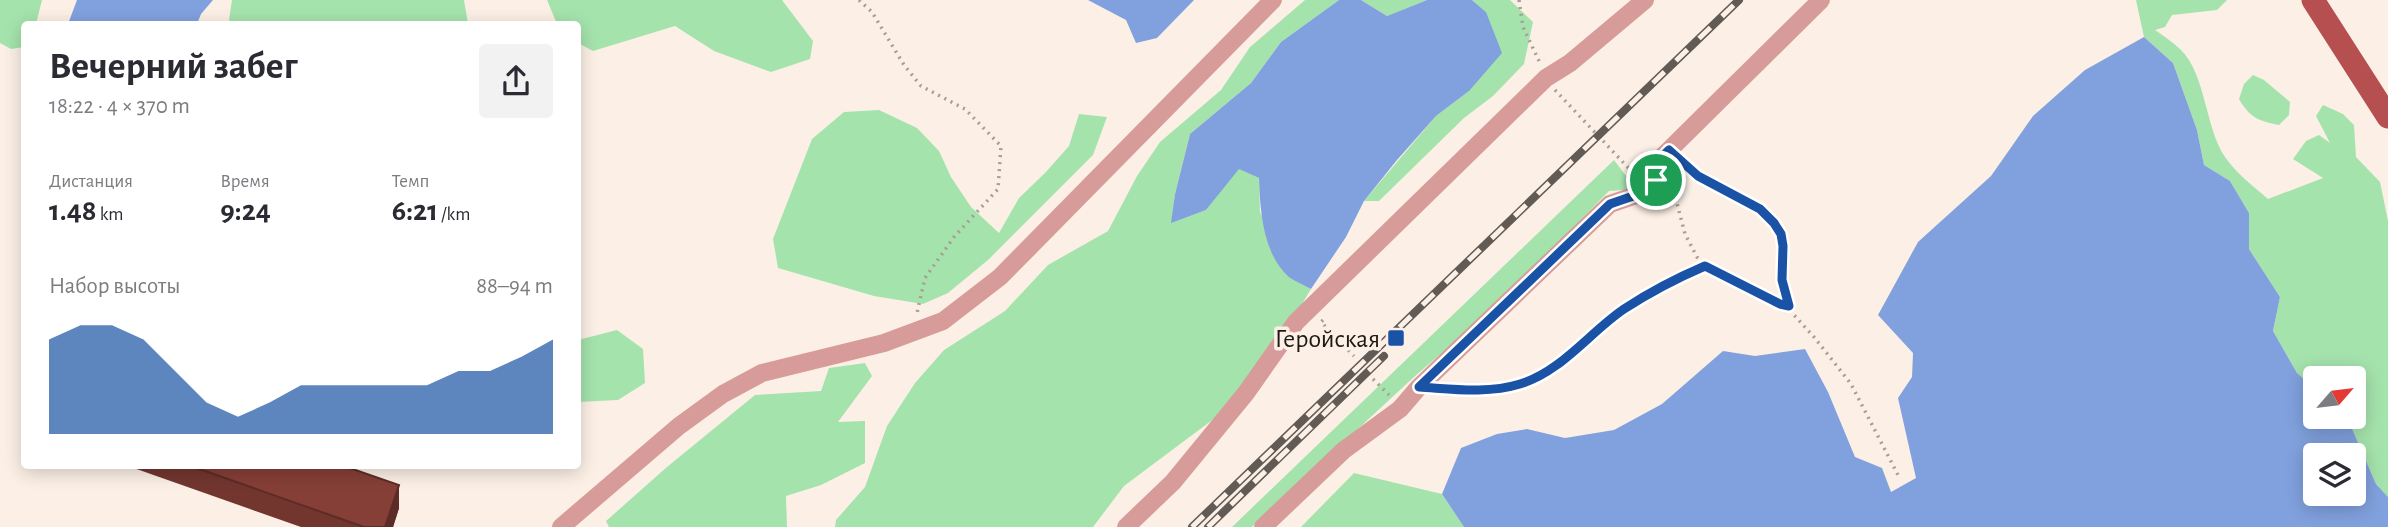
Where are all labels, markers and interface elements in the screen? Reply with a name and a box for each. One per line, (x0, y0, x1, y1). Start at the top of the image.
button: share (479, 44, 553, 118)
text: Вечерний забег (49, 48, 298, 86)
text: 18:22 · 4 × 370 m (49, 95, 190, 118)
pin (1626, 150, 1686, 210)
icon: arrive (1637, 161, 1675, 199)
text: Дистанция (49, 172, 133, 191)
text: Время (220, 172, 270, 191)
text: Темп (392, 172, 430, 191)
text: 1.48 (49, 196, 97, 226)
text: 9:24 (220, 196, 271, 226)
text: 6:21 (392, 196, 438, 226)
text: km (97, 205, 124, 224)
text: /km (438, 205, 470, 224)
text: Набор высоты (49, 275, 181, 298)
text: 88–94 m (476, 275, 553, 298)
place label: Геройская (1275, 326, 1380, 352)
marker: Геройская (1386, 328, 1406, 348)
north arrow (2303, 366, 2366, 429)
map controls (2303, 366, 2366, 506)
button: layers (2303, 443, 2366, 506)

